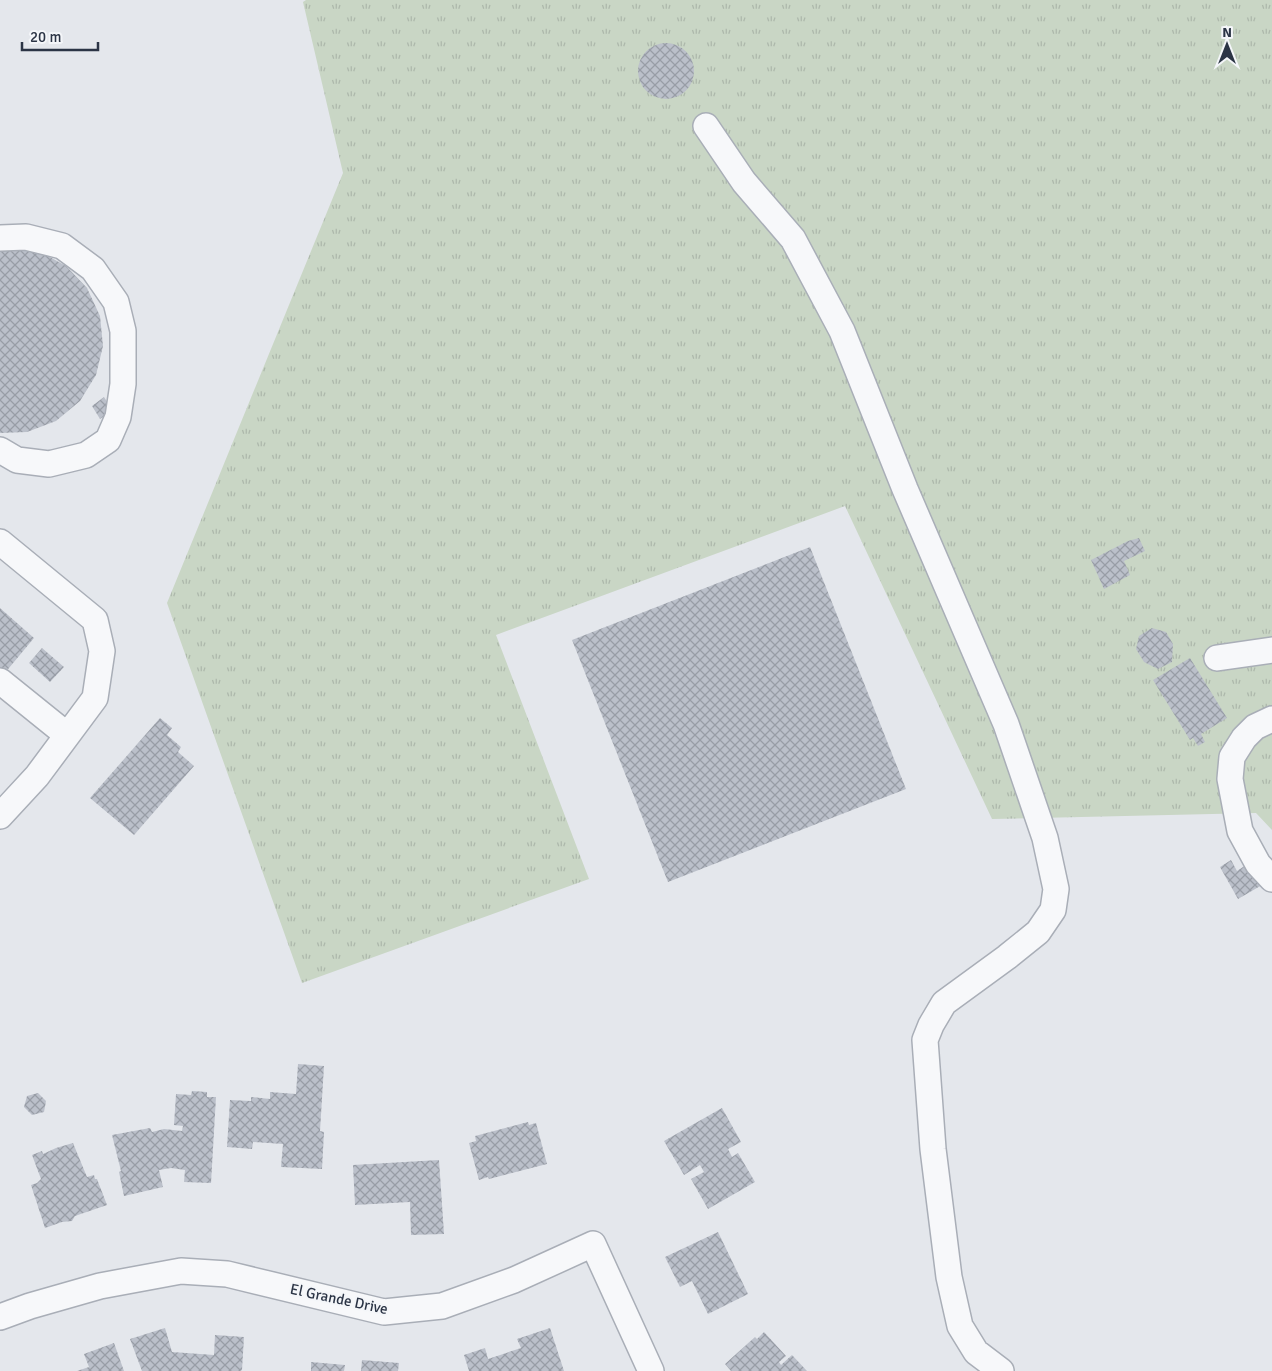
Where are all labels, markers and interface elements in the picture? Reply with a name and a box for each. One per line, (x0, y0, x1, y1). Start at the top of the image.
scale bar (22, 20, 99, 52)
north arrow (1202, 20, 1252, 70)
text: N (1222, 24, 1232, 41)
text: 20 m (30, 28, 61, 46)
street label: El Grande Drive (289, 1280, 389, 1318)

